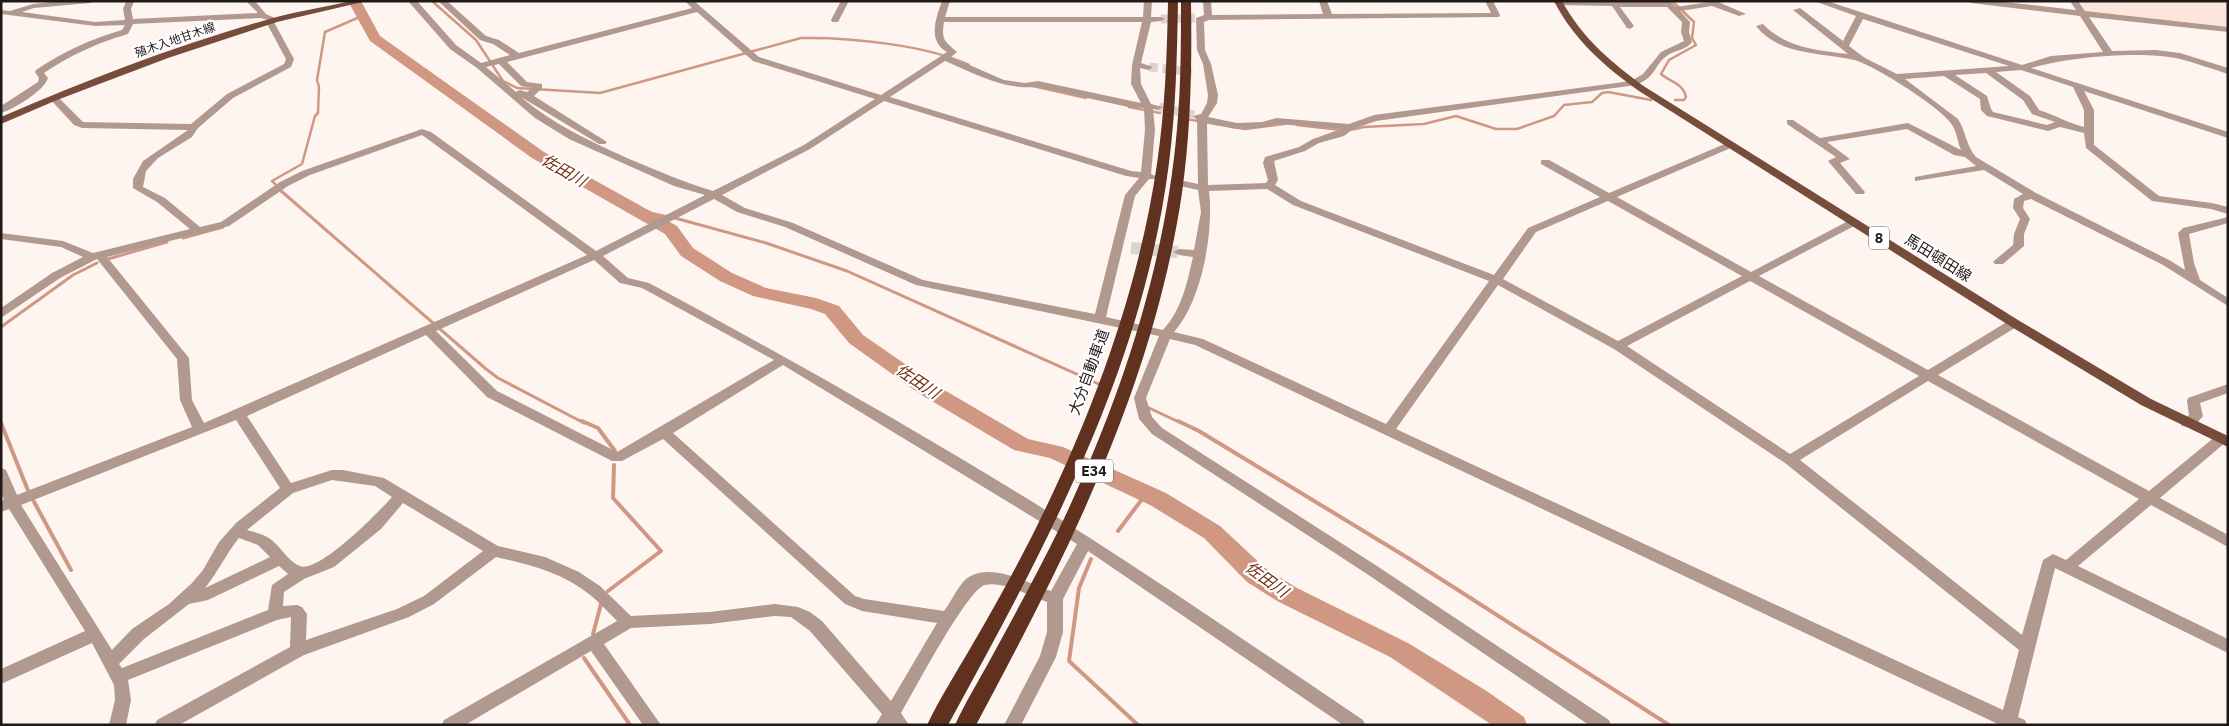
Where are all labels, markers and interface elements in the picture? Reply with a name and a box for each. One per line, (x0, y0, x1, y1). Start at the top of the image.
street label: 殖木入地甘木線 (133, 19, 217, 60)
water label: 佐田川 (538, 149, 592, 192)
road number: 8 (1869, 227, 1889, 250)
street label: 馬田頓田線 (1901, 230, 1975, 286)
street label: 大分自動車道 (1064, 326, 1113, 417)
water label: 佐田川 (893, 359, 945, 404)
road number: E34 (1075, 460, 1113, 482)
water label: 佐田川 (1242, 557, 1294, 602)

